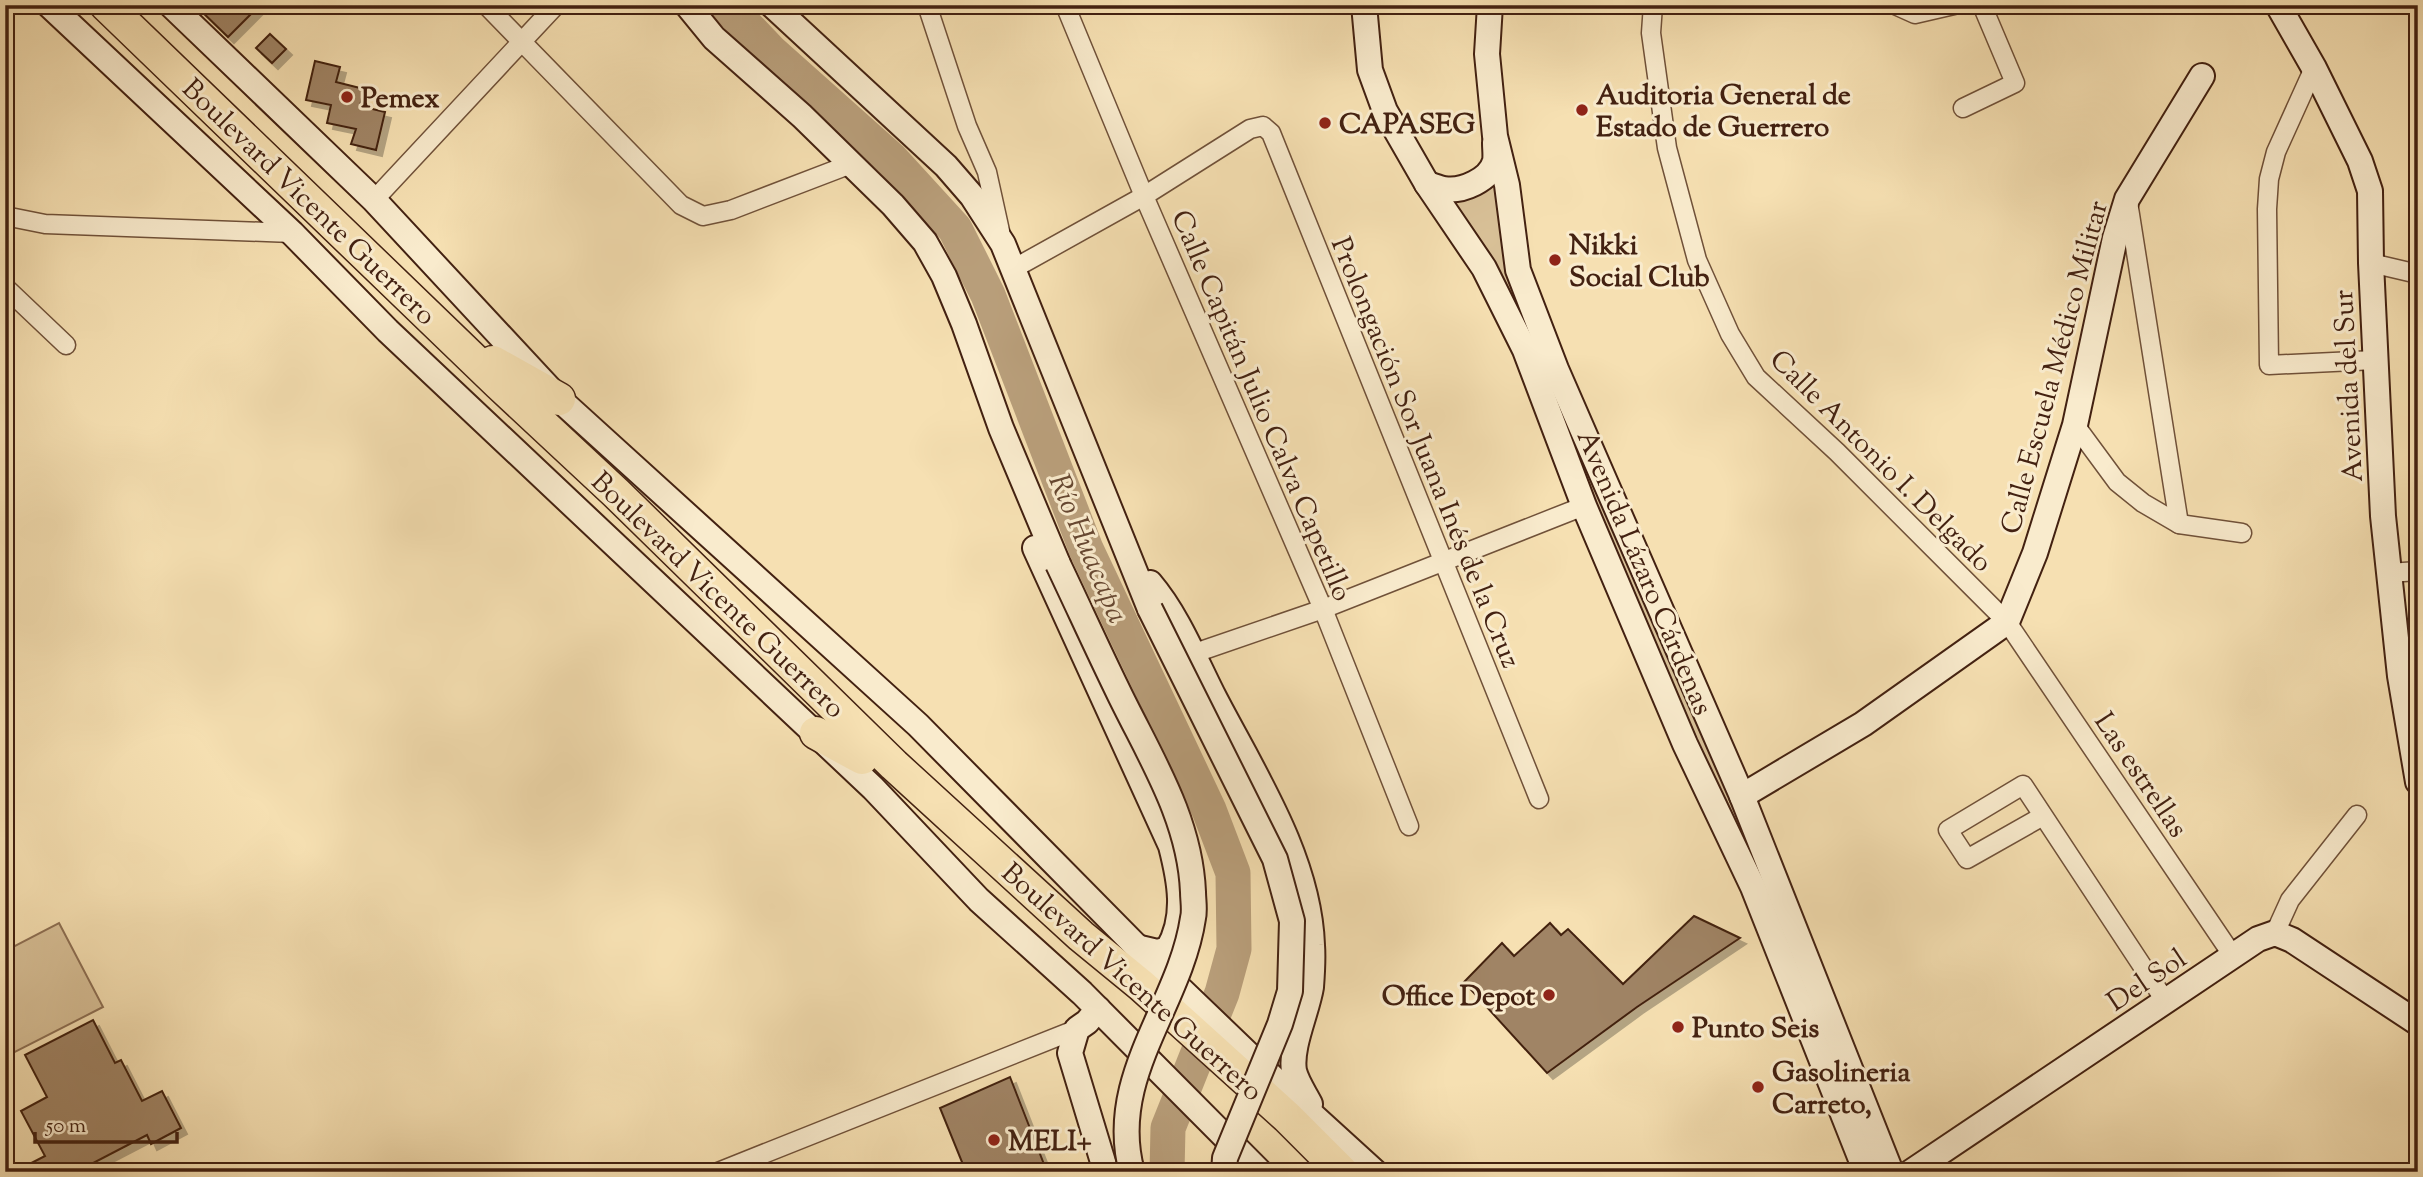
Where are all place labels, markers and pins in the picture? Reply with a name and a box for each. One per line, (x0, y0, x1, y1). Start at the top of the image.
place label: Auditoria General de Estado de Guerrero (1596, 77, 1851, 149)
place label: Pemex (361, 80, 440, 120)
marker: Pemex (339, 89, 355, 105)
marker: Auditoria General de Estado de Guerrero (1574, 102, 1590, 118)
place label: CAPASEG (1339, 106, 1475, 146)
marker: CAPASEG (1317, 115, 1333, 131)
place label: Nikki Social Club (1569, 227, 1710, 299)
marker: Nikki Social Club (1547, 252, 1563, 268)
place label: Office Depot (1382, 978, 1535, 1018)
marker: Office Depot (1541, 987, 1557, 1003)
place label: Punto Seis (1692, 1010, 1819, 1050)
marker: Punto Seis (1670, 1019, 1686, 1035)
place label: Gasolineria Carreto, (1772, 1054, 1911, 1126)
marker: Gasolineria Carreto, (1750, 1079, 1766, 1095)
place label: MELI+ (1008, 1123, 1092, 1163)
marker: MELI+ (986, 1132, 1002, 1148)

